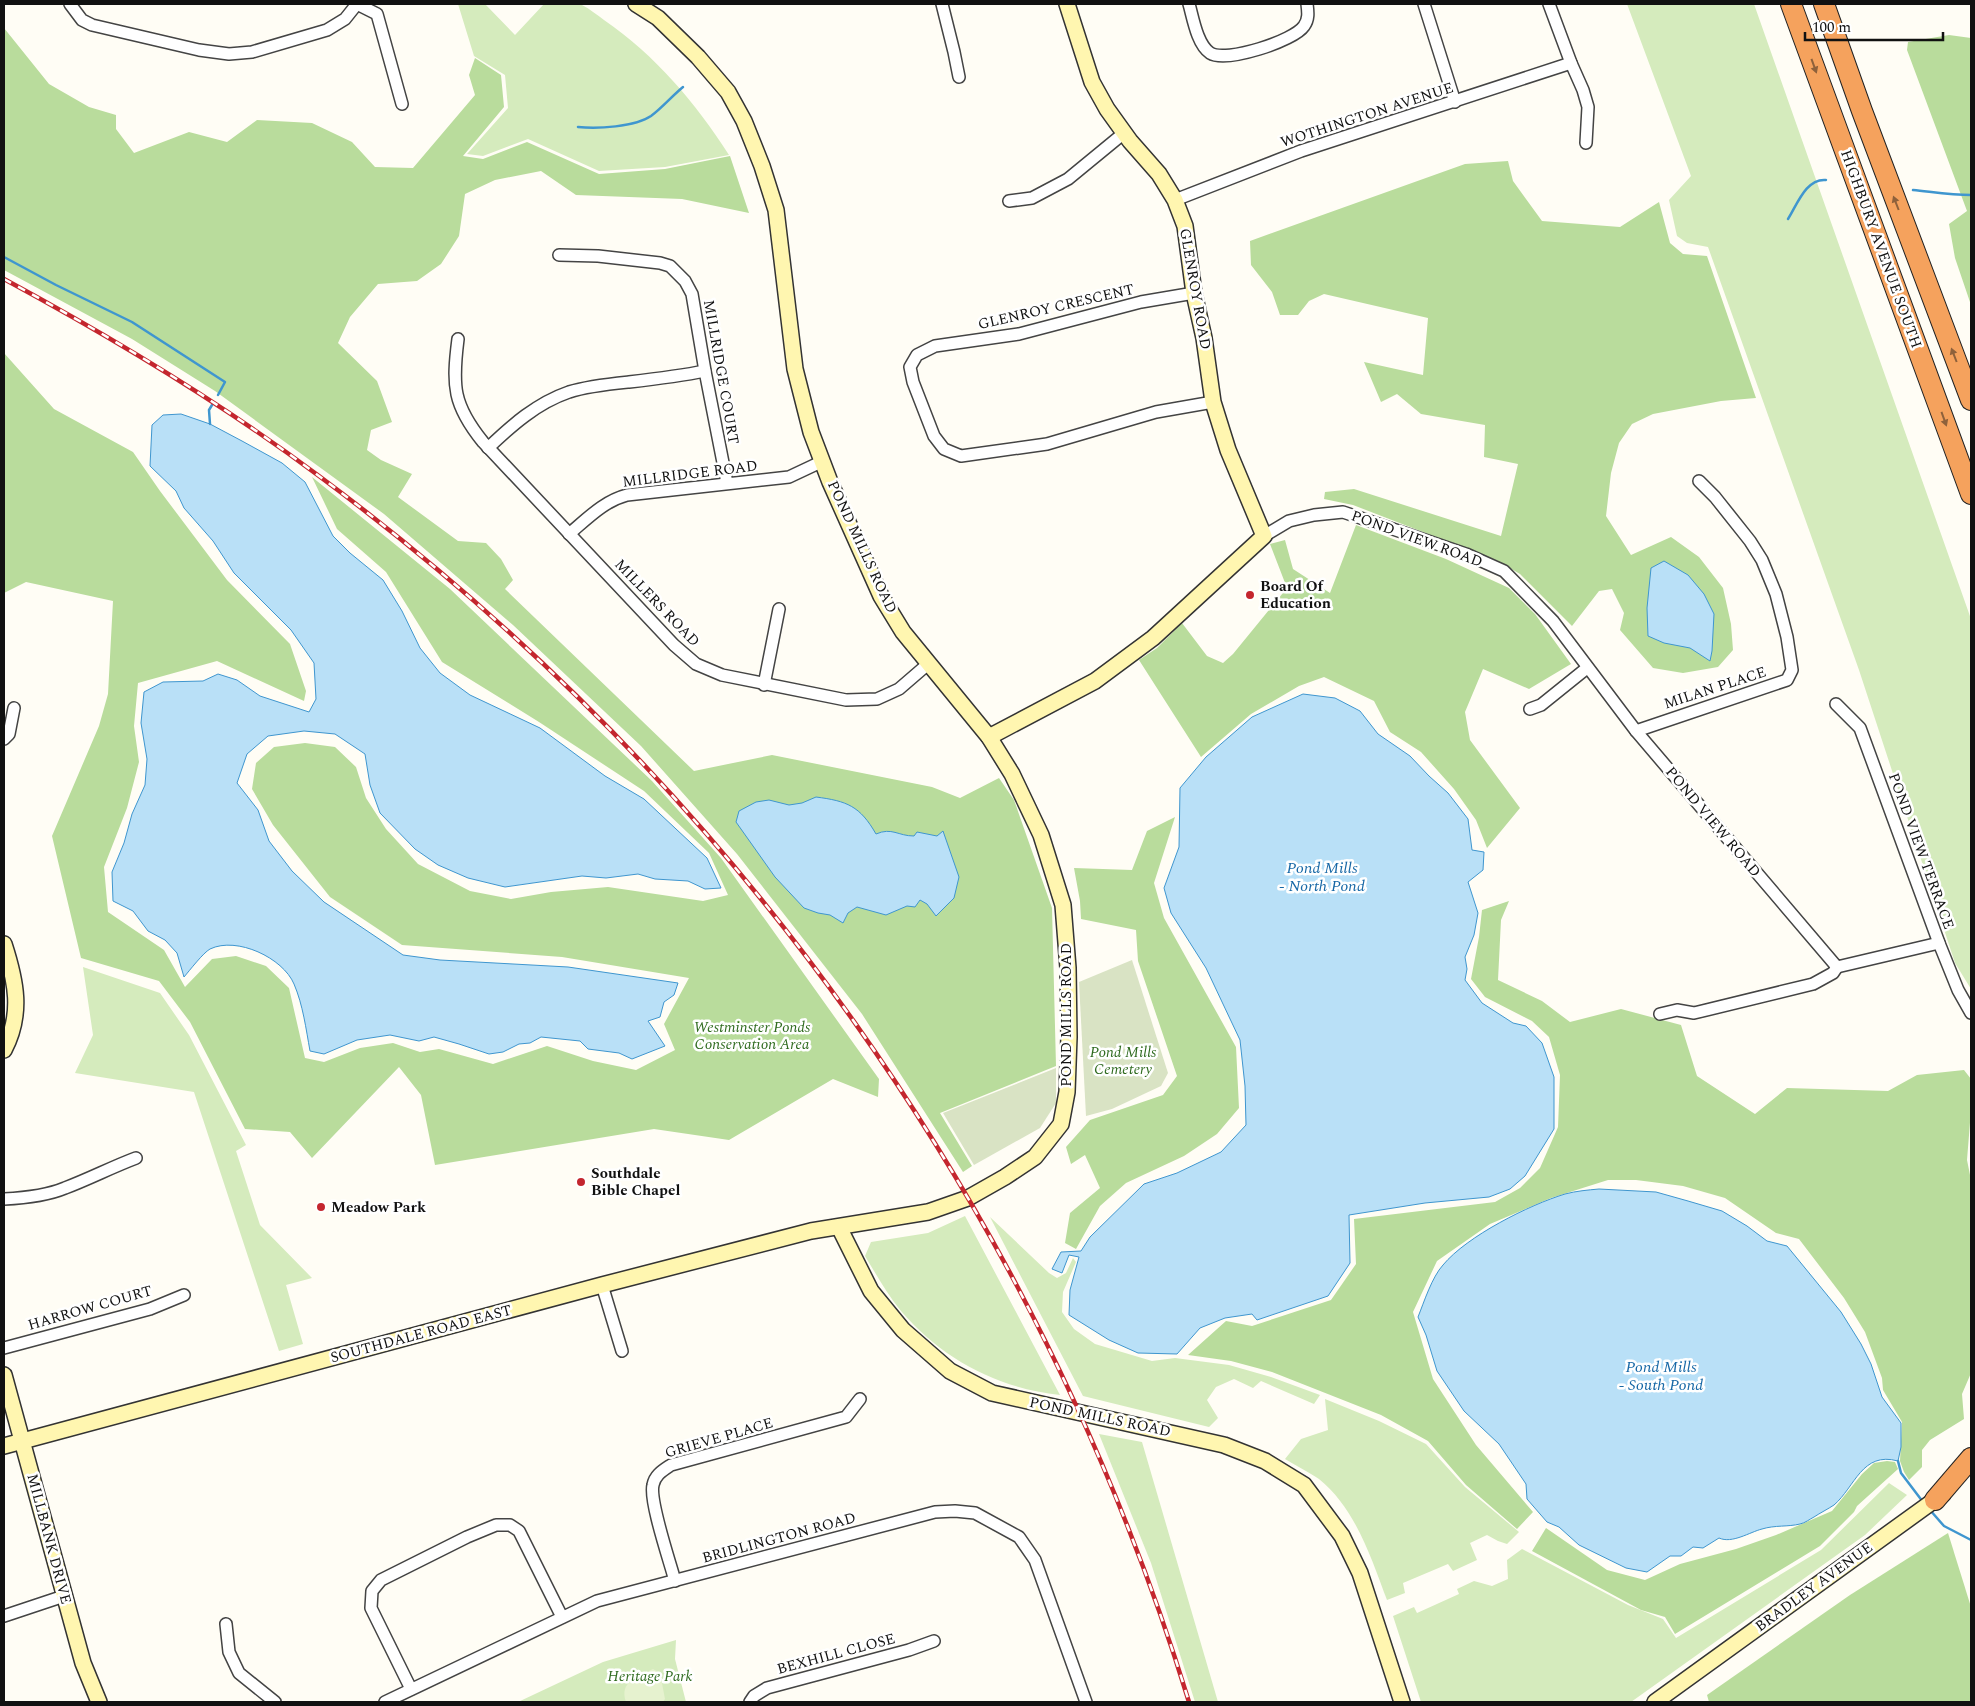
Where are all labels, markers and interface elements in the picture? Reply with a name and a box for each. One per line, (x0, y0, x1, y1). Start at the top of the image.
scale bar (1805, 10, 1942, 42)
text: 100 m (1812, 16, 1851, 39)
one-way arrow (1810, 59, 1818, 74)
street label: WOTHINGTON AVENUE (1278, 76, 1456, 154)
street label: HIGHBURY AVENUE SOUTH (1834, 146, 1928, 352)
one-way arrow (1892, 196, 1900, 210)
street label: GLENROY ROAD (1173, 227, 1217, 351)
street label: GLENROY CRESCENT (976, 278, 1136, 336)
street label: MILLRIDGE COURT (697, 298, 745, 446)
one-way arrow (1950, 347, 1958, 362)
one-way arrow (1940, 412, 1948, 427)
street label: MILLRIDGE ROAD (621, 454, 759, 494)
street label: POND MILLS ROAD (821, 477, 903, 617)
street label: POND VIEW ROAD (1348, 505, 1486, 573)
street label: MILLERS ROAD (609, 554, 705, 652)
place label: Board Of Education (1260, 575, 1331, 615)
marker: Board Of Education (1244, 589, 1256, 601)
street label: MILAN PLACE (1661, 661, 1769, 715)
street label: POND VIEW ROAD (1660, 762, 1766, 882)
street label: POND VIEW TERRACE (1882, 769, 1960, 933)
water label: Pond Mills - North Pond (1279, 856, 1365, 898)
street label: POND MILLS ROAD (1055, 943, 1078, 1087)
park label: Westminster Ponds Conservation Area (694, 1016, 811, 1056)
park label: Pond Mills Cemetery (1090, 1041, 1157, 1081)
place label: Southdale Bible Chapel (591, 1162, 681, 1202)
marker: Southdale Bible Chapel (575, 1176, 587, 1188)
place label: Meadow Park (331, 1196, 426, 1219)
marker: Meadow Park (315, 1201, 327, 1213)
street label: HARROW COURT (25, 1279, 155, 1337)
street label: SOUTHDALE ROAD EAST (328, 1299, 514, 1369)
water label: Pond Mills - South Pond (1619, 1355, 1703, 1397)
street label: POND MILLS ROAD (1027, 1391, 1173, 1443)
street label: GRIEVE PLACE (662, 1412, 776, 1464)
street label: MILLBANK DRIVE (21, 1471, 77, 1607)
street label: BRIDLINGTON ROAD (700, 1506, 858, 1570)
street label: BRADLEY AVENUE (1750, 1536, 1878, 1638)
street label: BEXHILL CLOSE (774, 1627, 898, 1681)
park label: Heritage Park (608, 1665, 692, 1688)

